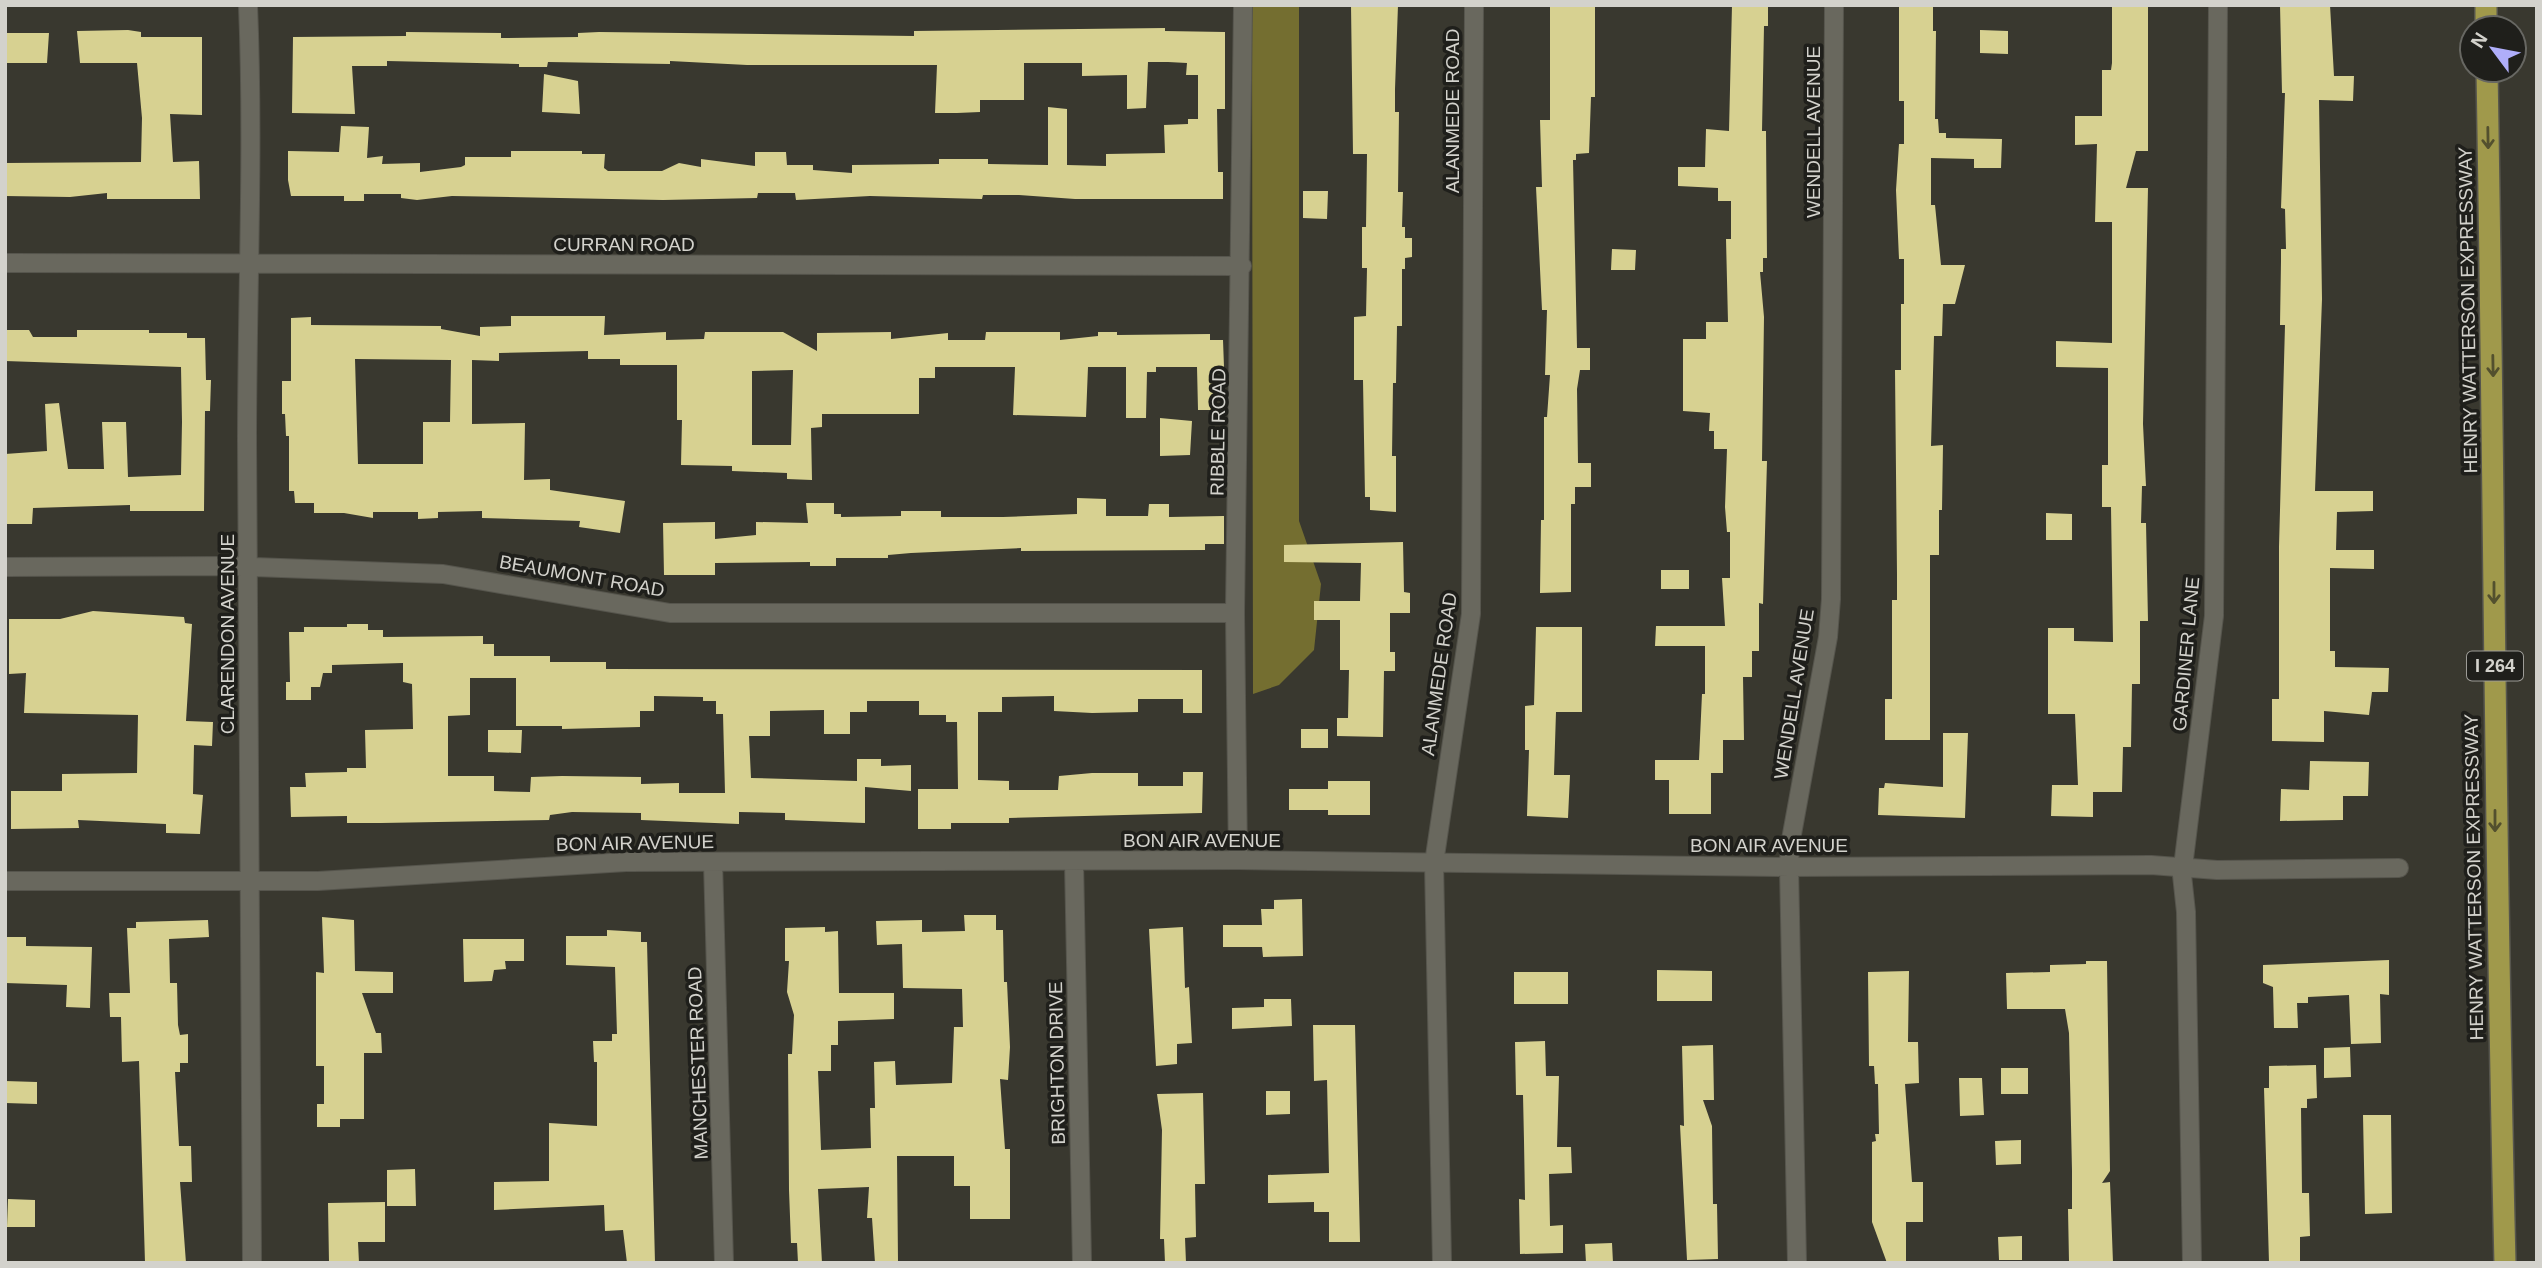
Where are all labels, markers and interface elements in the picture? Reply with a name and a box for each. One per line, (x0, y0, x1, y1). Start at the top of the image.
north arrow (2458, 14, 2528, 84)
street label: ALANMEDE ROAD (1442, 29, 1463, 193)
text: N (2466, 29, 2492, 52)
street label: WENDELL AVENUE (1803, 46, 1824, 218)
one-way arrow (2482, 126, 2495, 149)
street label: HENRY WATTERSON EXPRESSWAY (2455, 146, 2481, 473)
street label: CURRAN ROAD (553, 234, 695, 255)
one-way arrow (2486, 354, 2499, 377)
street label: RIBBLE ROAD (1206, 368, 1230, 496)
street label: CLARENDON AVENUE (217, 534, 238, 734)
street label: BEAUMONT ROAD (498, 551, 666, 601)
street label: GARDINER LANE (2169, 576, 2203, 732)
one-way arrow (2487, 581, 2501, 604)
street label: ALANMEDE ROAD (1417, 591, 1461, 757)
street label: WENDELL AVENUE (1770, 607, 1818, 781)
road number: I 264 (2467, 652, 2523, 680)
street label: HENRY WATTERSON EXPRESSWAY (2461, 713, 2487, 1040)
one-way arrow (2489, 809, 2502, 832)
street label: BON AIR AVENUE (1123, 830, 1281, 851)
street label: BON AIR AVENUE (556, 831, 714, 855)
street label: BON AIR AVENUE (1690, 835, 1848, 856)
street label: MANCHESTER ROAD (684, 966, 712, 1160)
street label: BRIGHTON DRIVE (1045, 981, 1069, 1145)

